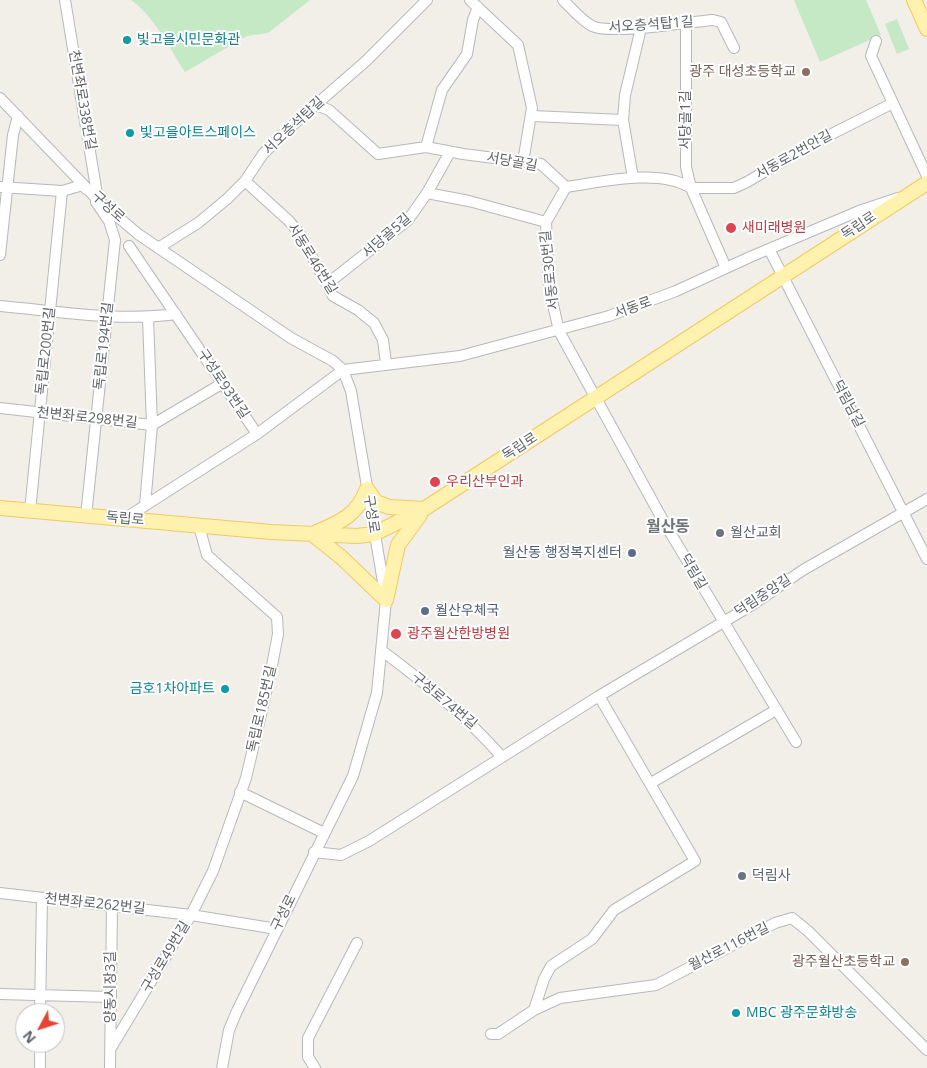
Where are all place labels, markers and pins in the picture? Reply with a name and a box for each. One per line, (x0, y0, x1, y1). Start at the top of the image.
place label: 빛고을시민문화관 (137, 32, 240, 48)
marker: 빛고을시민문화관 (121, 34, 133, 46)
place label: 광주 대성초등학교 (689, 64, 796, 80)
marker: 광주 대성초등학교 (800, 66, 812, 78)
place label: 빛고을아트스페이스 (140, 125, 256, 141)
marker: 빛고을아트스페이스 (124, 127, 136, 139)
place label: 새미래병원 (742, 220, 806, 236)
marker: 새미래병원 (724, 221, 738, 235)
place label: 우리산부인과 (446, 474, 523, 490)
marker: 우리산부인과 (428, 475, 442, 489)
place label: 월산교회 (730, 525, 782, 541)
marker: 월산교회 (714, 527, 726, 539)
place label: 월산동 행정복지센터 (502, 545, 622, 561)
marker: 월산동 행정복지센터 (626, 547, 638, 559)
place label: 월산우체국 (435, 603, 499, 619)
marker: 월산우체국 (419, 605, 431, 617)
place label: 광주월산한방병원 (407, 626, 510, 642)
marker: 광주월산한방병원 (389, 627, 403, 641)
place label: 금호1차아파트 (130, 681, 215, 697)
marker: 금호1차아파트 (219, 683, 231, 695)
place label: 덕림사 (752, 868, 791, 884)
marker: 덕림사 (736, 870, 748, 882)
place label: 광주월산초등학교 (792, 954, 895, 970)
marker: 광주월산초등학교 (899, 956, 911, 968)
place label: MBC 광주문화방송 (746, 1005, 857, 1021)
marker: MBC 광주문화방송 (730, 1007, 742, 1019)

